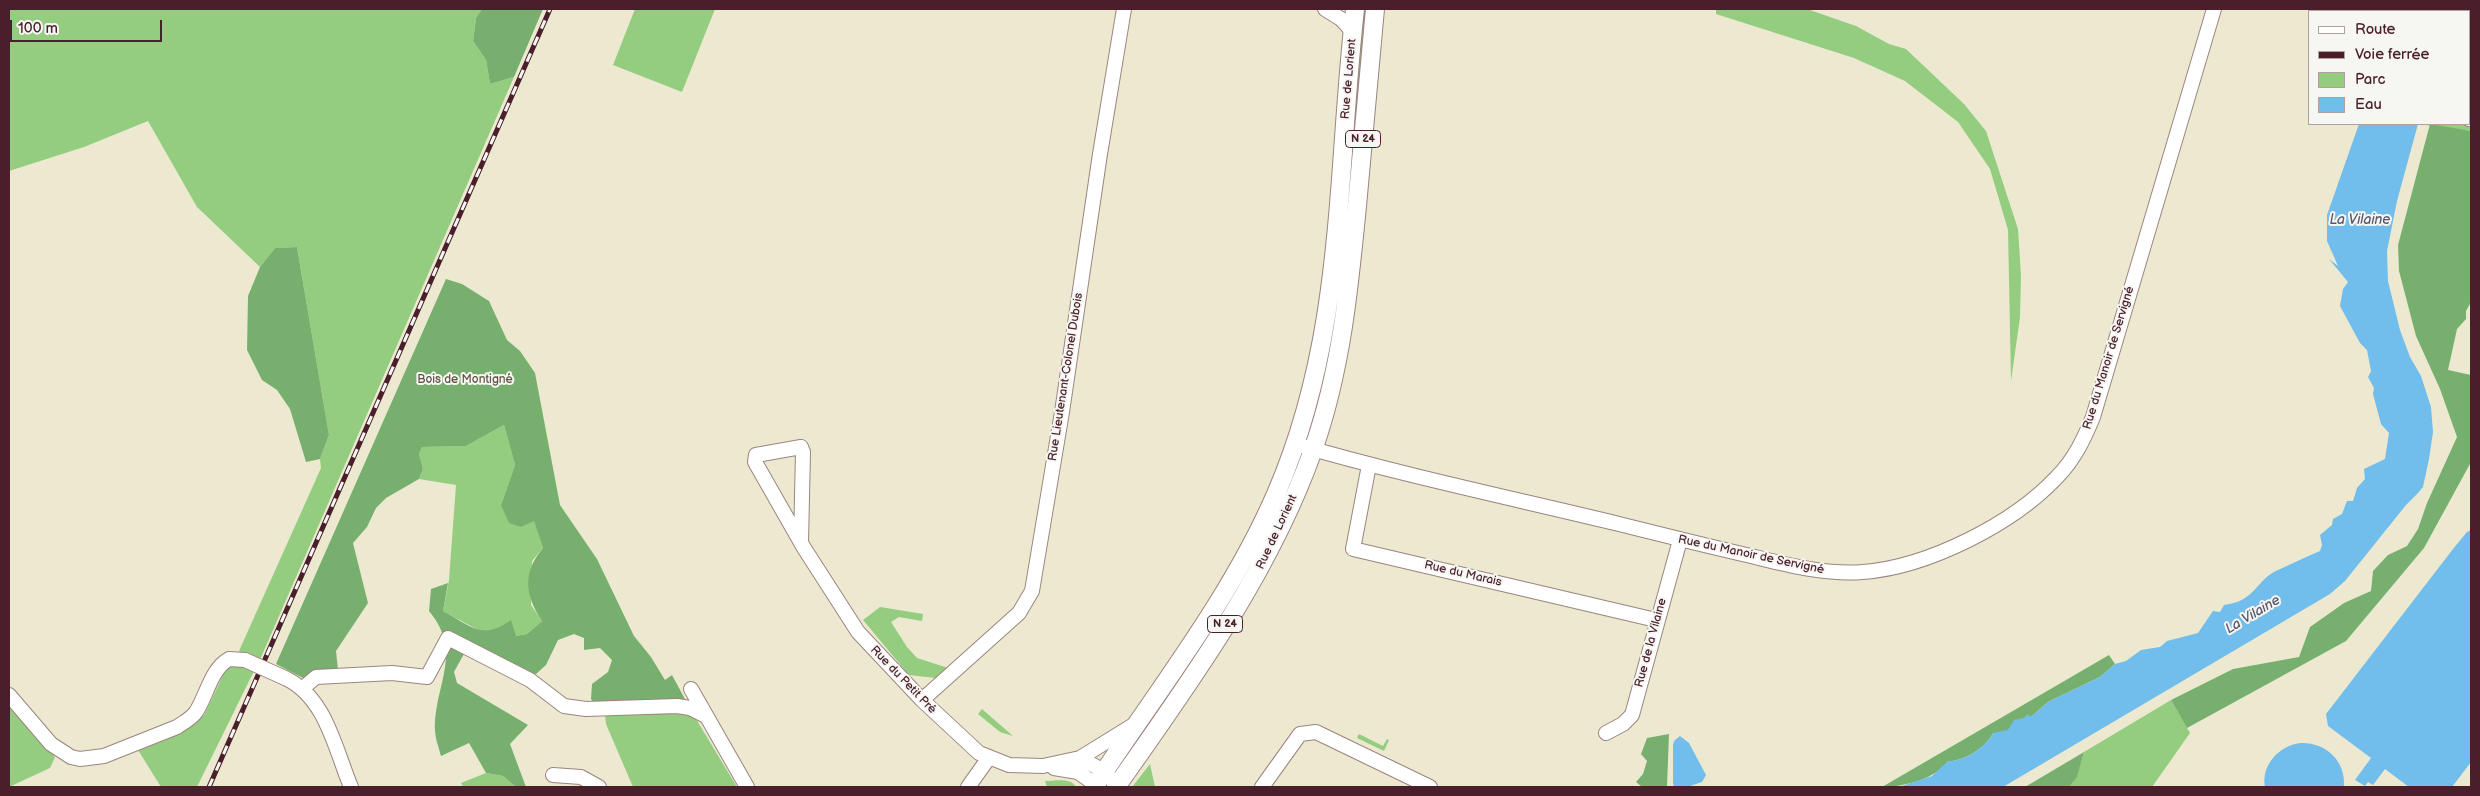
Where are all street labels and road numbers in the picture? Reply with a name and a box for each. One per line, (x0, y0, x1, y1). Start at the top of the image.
street label: Rue de Lorient (1338, 38, 1360, 120)
road number: N 24 (1346, 130, 1380, 148)
street label: Rue du Manoir de Servigné (2080, 285, 2138, 431)
street label: Rue Lieutenant-Colonel Dubois (1046, 292, 1086, 462)
street label: Rue de Lorient (1253, 492, 1301, 572)
street label: Rue du Manoir de Servigné (1677, 532, 1825, 578)
street label: Rue du Marais (1423, 558, 1503, 590)
street label: Rue de la Vilaine (1632, 597, 1670, 689)
road number: N 24 (1208, 616, 1242, 632)
street label: Rue du Petit Pré (867, 643, 939, 717)

